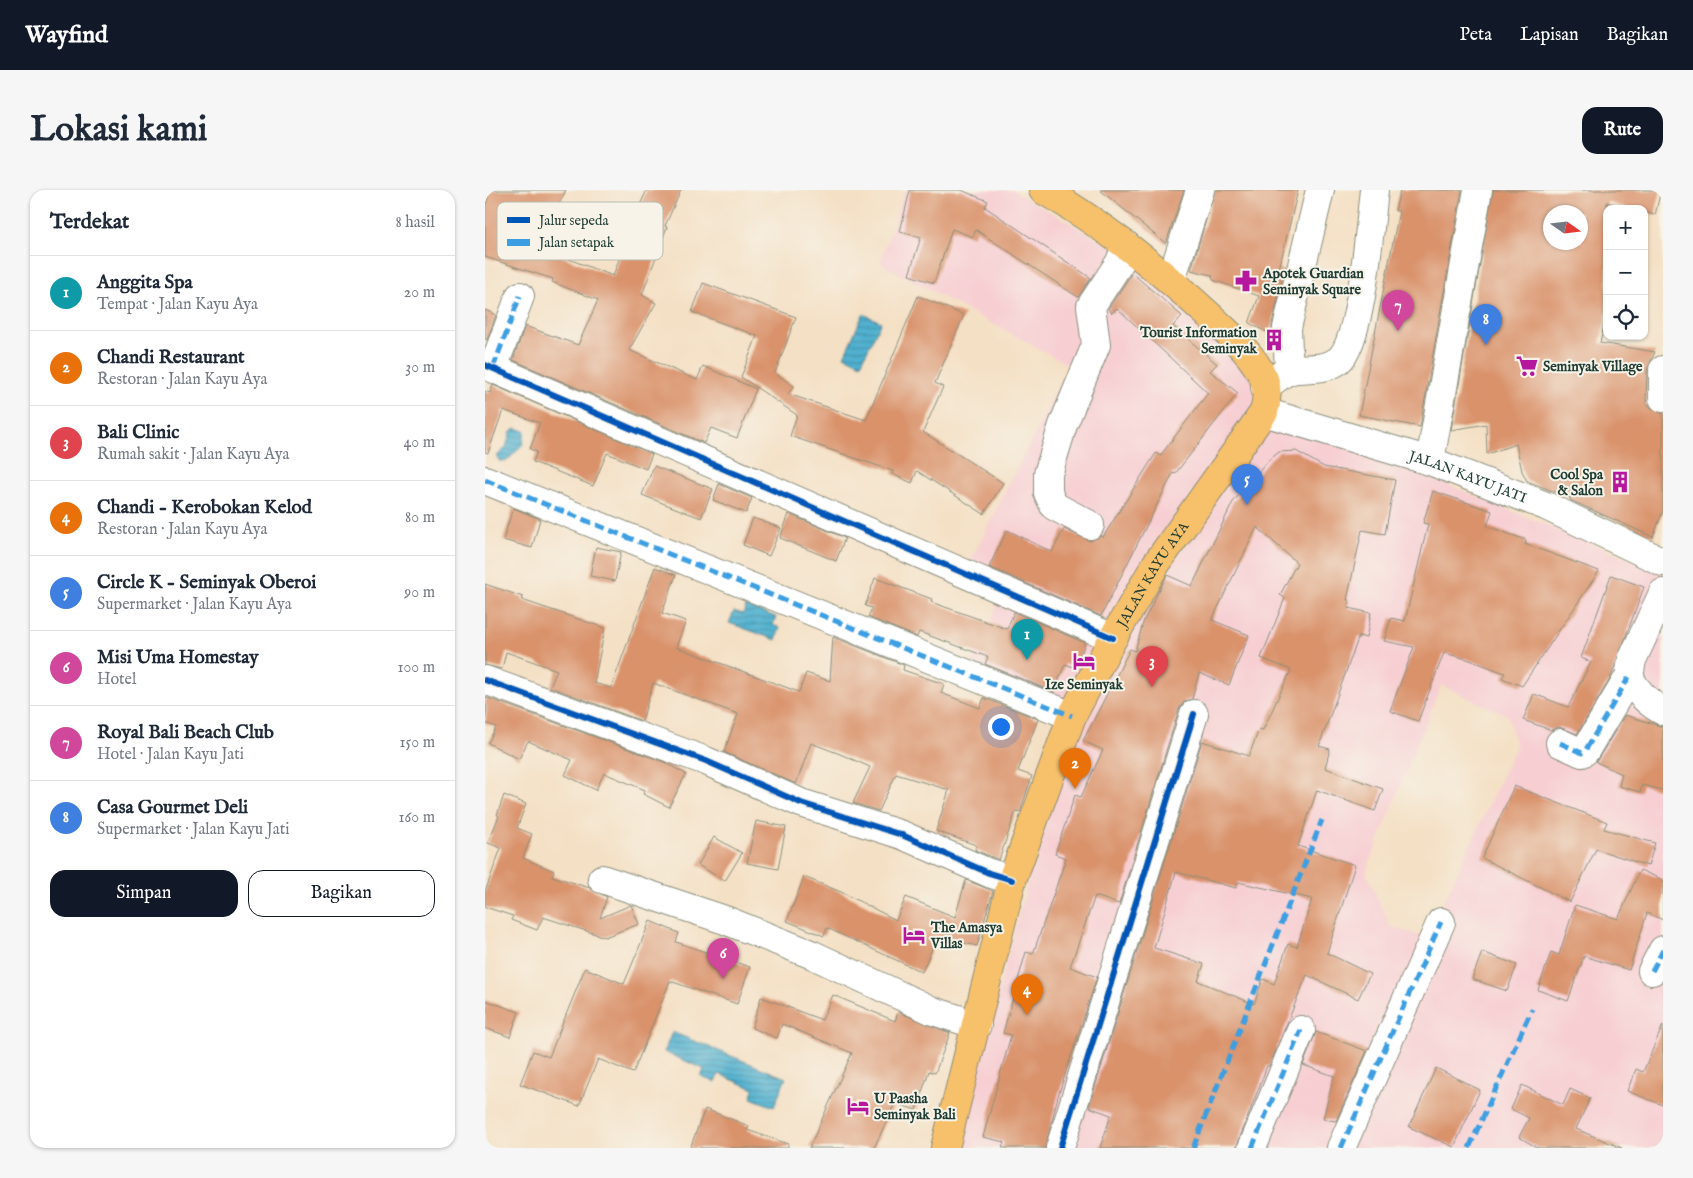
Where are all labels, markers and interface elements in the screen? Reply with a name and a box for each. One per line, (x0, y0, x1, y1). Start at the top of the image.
text: Wayfind (25, 20, 108, 51)
text: Peta (1460, 24, 1492, 47)
text: Lapisan (1520, 24, 1579, 47)
text: Bagikan (1607, 24, 1668, 47)
button: Rute (1582, 107, 1663, 154)
text: Lokasi kami (30, 108, 207, 153)
legend (497, 202, 663, 260)
north arrow (1543, 205, 1588, 250)
map controls (1603, 205, 1648, 340)
button: + (1603, 205, 1648, 250)
text: Terdekat (50, 209, 129, 236)
text: Jalur sepeda (537, 212, 609, 230)
text: 8 hasil (396, 213, 435, 233)
text: Jalan setapak (537, 234, 615, 252)
button: − (1603, 250, 1648, 295)
place label: Apotek Guardian Seminyak Square (1262, 265, 1364, 299)
pharmacy icon: Apotek Guardian Seminyak Square (1233, 268, 1259, 294)
text: Anggita Spa (97, 271, 193, 295)
text: 1 (63, 283, 69, 303)
text: 20 m (404, 283, 435, 303)
pin: 7 (1382, 290, 1414, 331)
text: Tempat · Jalan Kayu Aya (97, 295, 258, 315)
button: locate (1603, 295, 1648, 340)
pin: 8 (1470, 304, 1502, 345)
place label: Tourist Information Seminyak (1139, 324, 1258, 358)
building icon: Tourist Information Seminyak (1261, 327, 1287, 353)
text: Chandi Restaurant (97, 346, 245, 370)
supermarket icon: Seminyak Village (1514, 353, 1540, 379)
text: 2 (62, 358, 70, 378)
text: 30 m (405, 358, 435, 378)
place label: Seminyak Village (1543, 358, 1643, 376)
text: Restoran · Jalan Kayu Aya (97, 370, 267, 390)
text: Bali Clinic (97, 421, 179, 445)
text: 3 (63, 433, 69, 453)
text: 40 m (403, 433, 435, 453)
text: Rumah sakit · Jalan Kayu Aya (97, 445, 289, 465)
street label: JALAN KAYU JATI (1405, 447, 1529, 508)
pin: 5 (1231, 464, 1263, 505)
place label: Cool Spa & Salon (1550, 466, 1604, 500)
building icon: Cool Spa & Salon (1607, 469, 1633, 495)
text: Chandi - Kerobokan Kelod (97, 496, 312, 520)
text: 4 (62, 508, 70, 528)
text: 80 m (405, 508, 435, 528)
street label: JALAN KAYU AYA (1112, 518, 1194, 632)
text: Restoran · Jalan Kayu Aya (97, 520, 267, 540)
text: Circle K - Seminyak Oberoi (97, 571, 316, 595)
text: 5 (63, 583, 69, 603)
text: 90 m (404, 583, 435, 603)
text: Supermarket · Jalan Kayu Aya (97, 595, 292, 615)
pin: 1 (1011, 619, 1043, 660)
text: Misi Uma Homestay (97, 646, 259, 670)
pin: 3 (1136, 646, 1168, 687)
hotel icon: Ize Seminyak (1071, 648, 1097, 674)
text: 6 (63, 658, 69, 678)
text: 100 m (398, 658, 435, 678)
text: Hotel (97, 670, 136, 690)
place label: Ize Seminyak (1045, 676, 1123, 694)
your location (988, 714, 1014, 740)
text: Royal Bali Beach Club (97, 721, 274, 745)
text: 7 (62, 733, 70, 753)
text: 150 m (400, 733, 435, 753)
text: Hotel · Jalan Kayu Jati (97, 745, 244, 765)
pin: 2 (1059, 748, 1091, 789)
text: Casa Gourmet Deli (97, 796, 248, 820)
text: 8 (63, 808, 69, 828)
text: 160 m (399, 808, 435, 828)
text: Supermarket · Jalan Kayu Jati (97, 820, 289, 840)
button: Simpan (50, 870, 238, 917)
button: Bagikan (248, 870, 435, 917)
place label: The Amasya Villas (930, 919, 1003, 953)
hotel icon: The Amasya Villas (901, 922, 927, 948)
pin: 6 (707, 938, 739, 979)
pin: 4 (1011, 974, 1043, 1015)
place label: U Paasha Seminyak Bali (873, 1090, 956, 1124)
hotel icon: U Paasha Seminyak Bali (845, 1093, 871, 1119)

